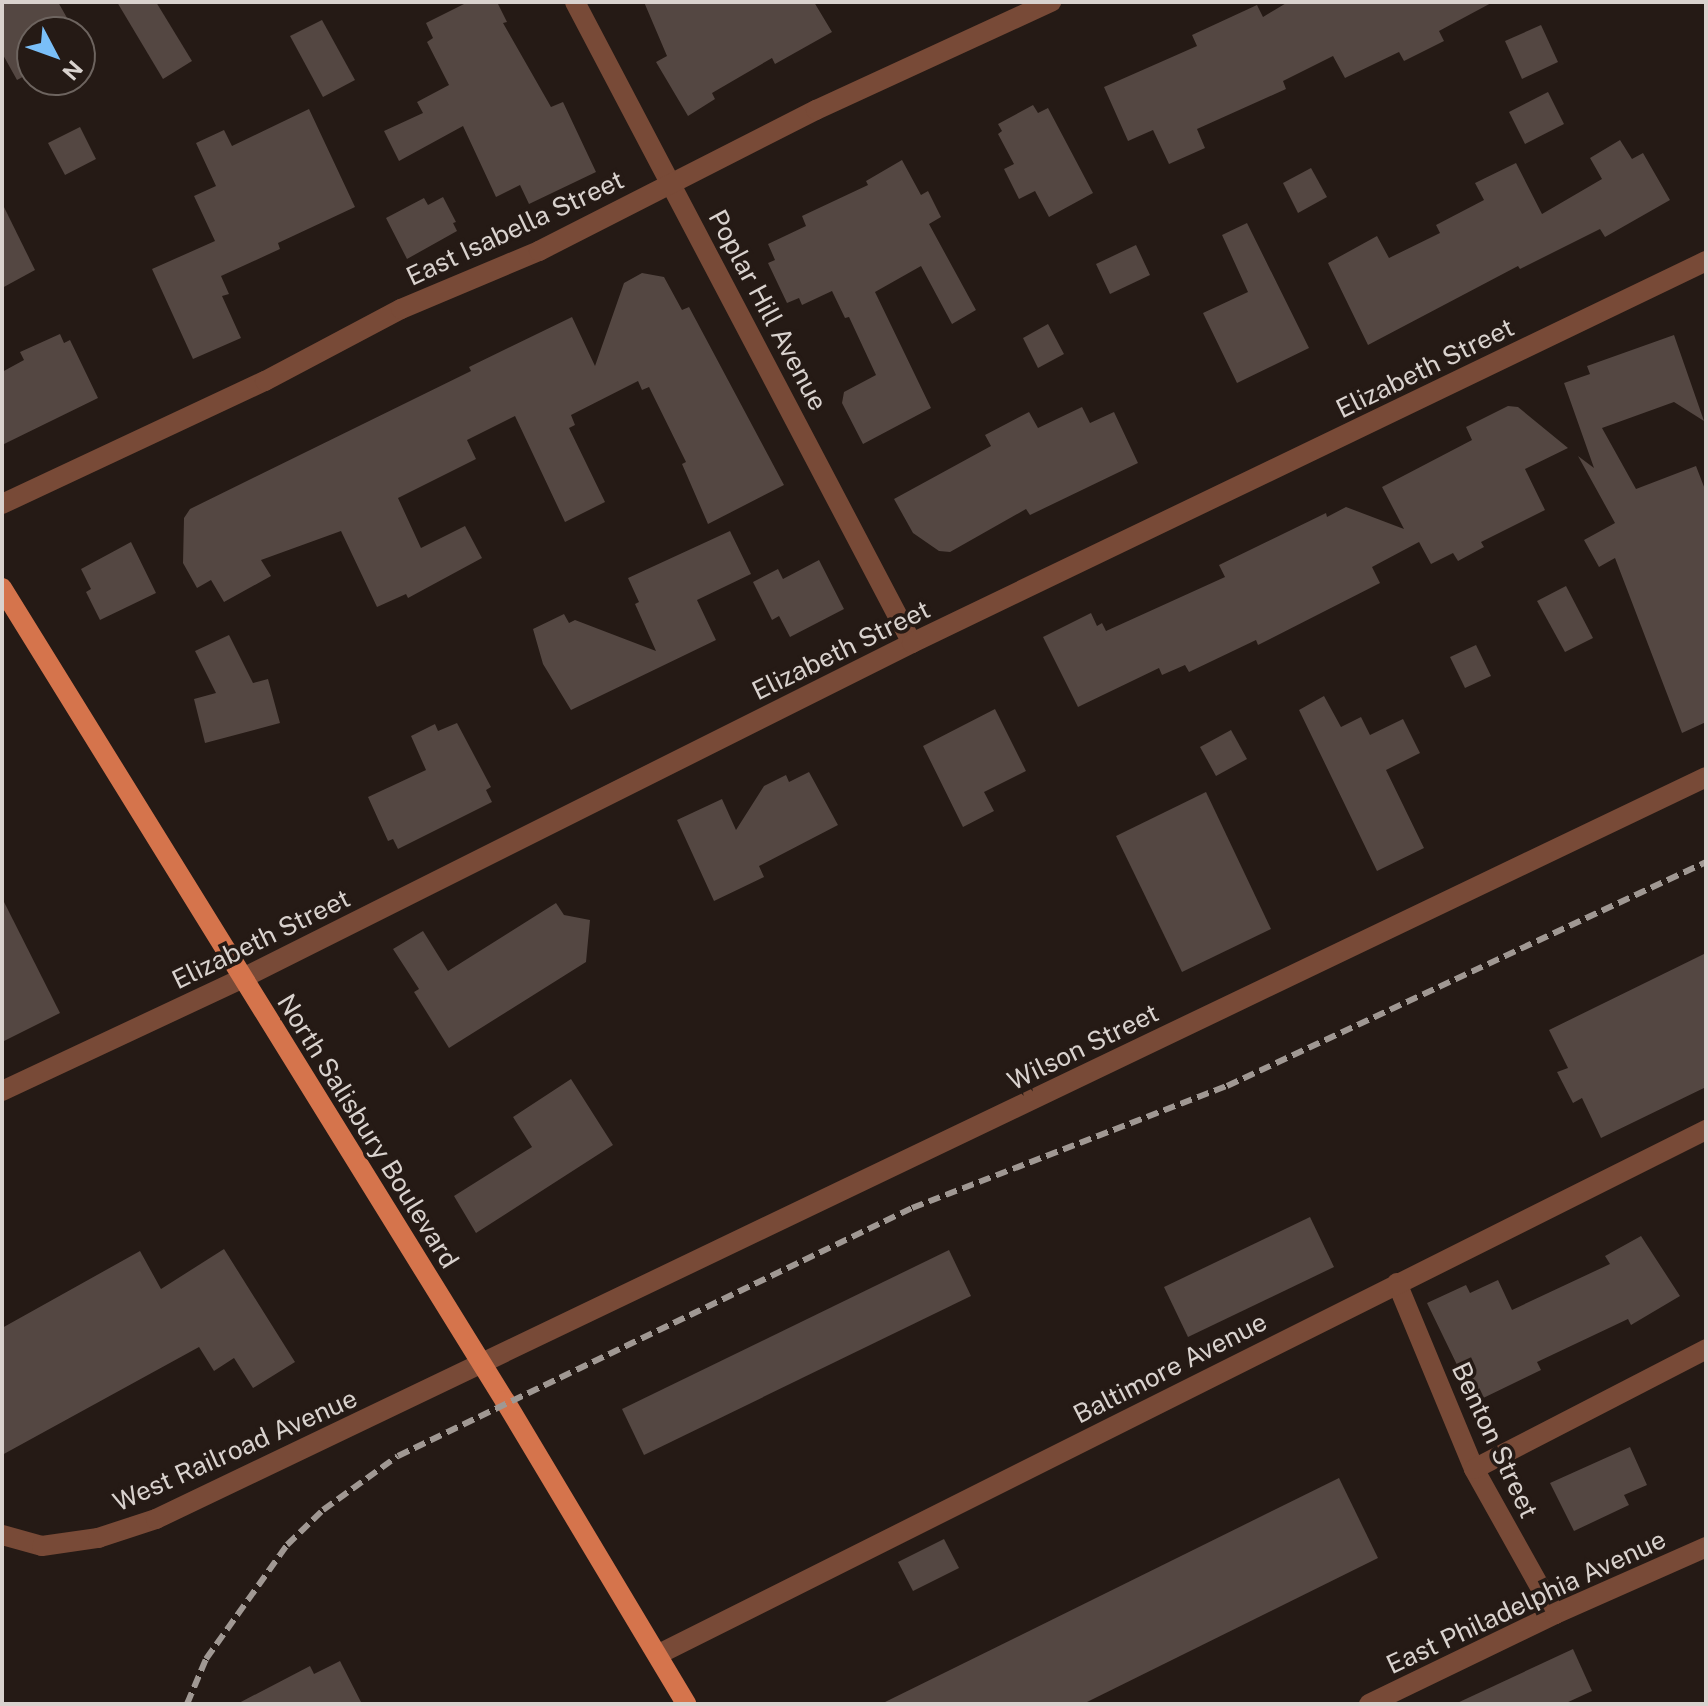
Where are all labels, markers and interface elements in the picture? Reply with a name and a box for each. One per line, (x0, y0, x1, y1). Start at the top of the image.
north arrow (16, 16, 96, 96)
text: N (57, 55, 88, 85)
street label: East Isabella Street (401, 164, 629, 292)
street label: Poplar Hill Avenue (702, 204, 834, 416)
street label: Elizabeth Street (1331, 311, 1519, 425)
street label: Elizabeth Street (747, 593, 935, 707)
street label: Elizabeth Street (167, 882, 355, 996)
street label: North Salisbury Boulevard (271, 988, 465, 1274)
street label: Wilson Street (1002, 997, 1164, 1097)
street label: Baltimore Avenue (1068, 1306, 1272, 1430)
street label: Benton Street (1445, 1357, 1545, 1523)
street label: West Railroad Avenue (108, 1382, 362, 1518)
street label: East Philadelphia Avenue (1381, 1523, 1671, 1681)

